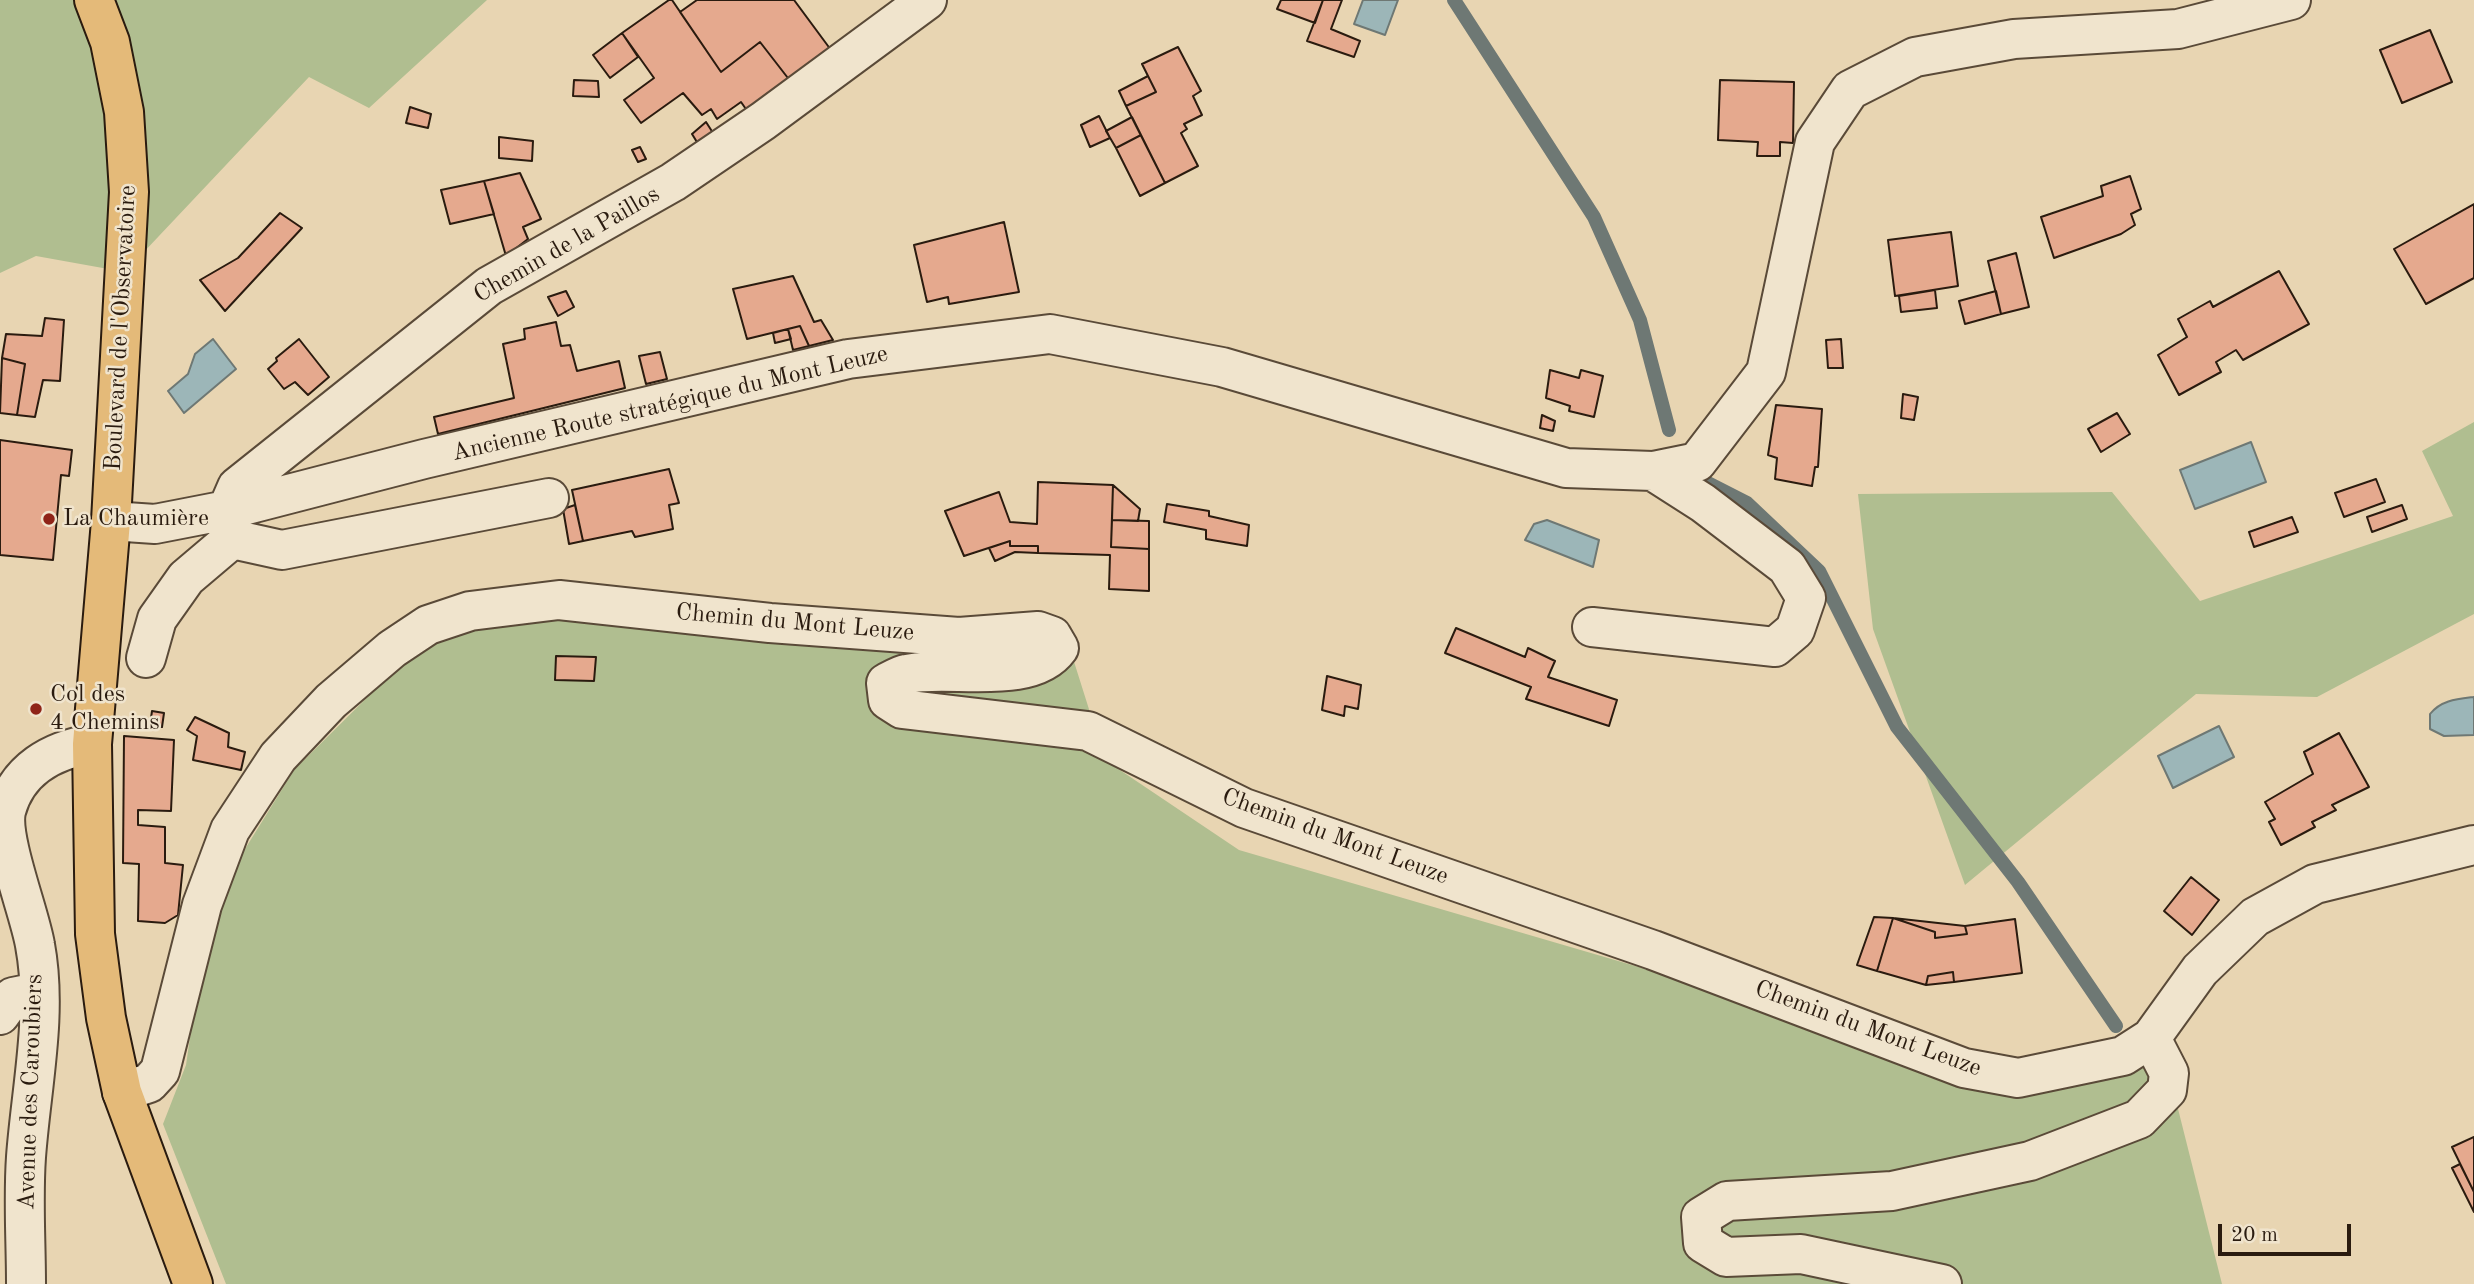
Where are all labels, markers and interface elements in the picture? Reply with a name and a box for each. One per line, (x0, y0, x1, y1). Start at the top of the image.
street label: Chemin de la Paillos (469, 180, 665, 310)
street label: Boulevard de l'Observatoire (99, 184, 143, 472)
street label: Ancienne Route stratégique du Mont Leuze (449, 340, 891, 468)
place label: La Chaumière (63, 505, 209, 533)
marker: La Chaumière (41, 511, 57, 527)
street label: Chemin du Mont Leuze (675, 598, 915, 648)
place label: Col des 4 Chemins (50, 681, 160, 737)
marker: Col des 4 Chemins (28, 701, 44, 717)
street label: Chemin du Mont Leuze (1218, 783, 1452, 891)
street label: Avenue des Caroubiers (12, 973, 50, 1211)
street label: Chemin du Mont Leuze (1751, 975, 1985, 1083)
scale bar (2222, 1210, 2355, 1254)
text: 20 m (2231, 1225, 2278, 1246)

